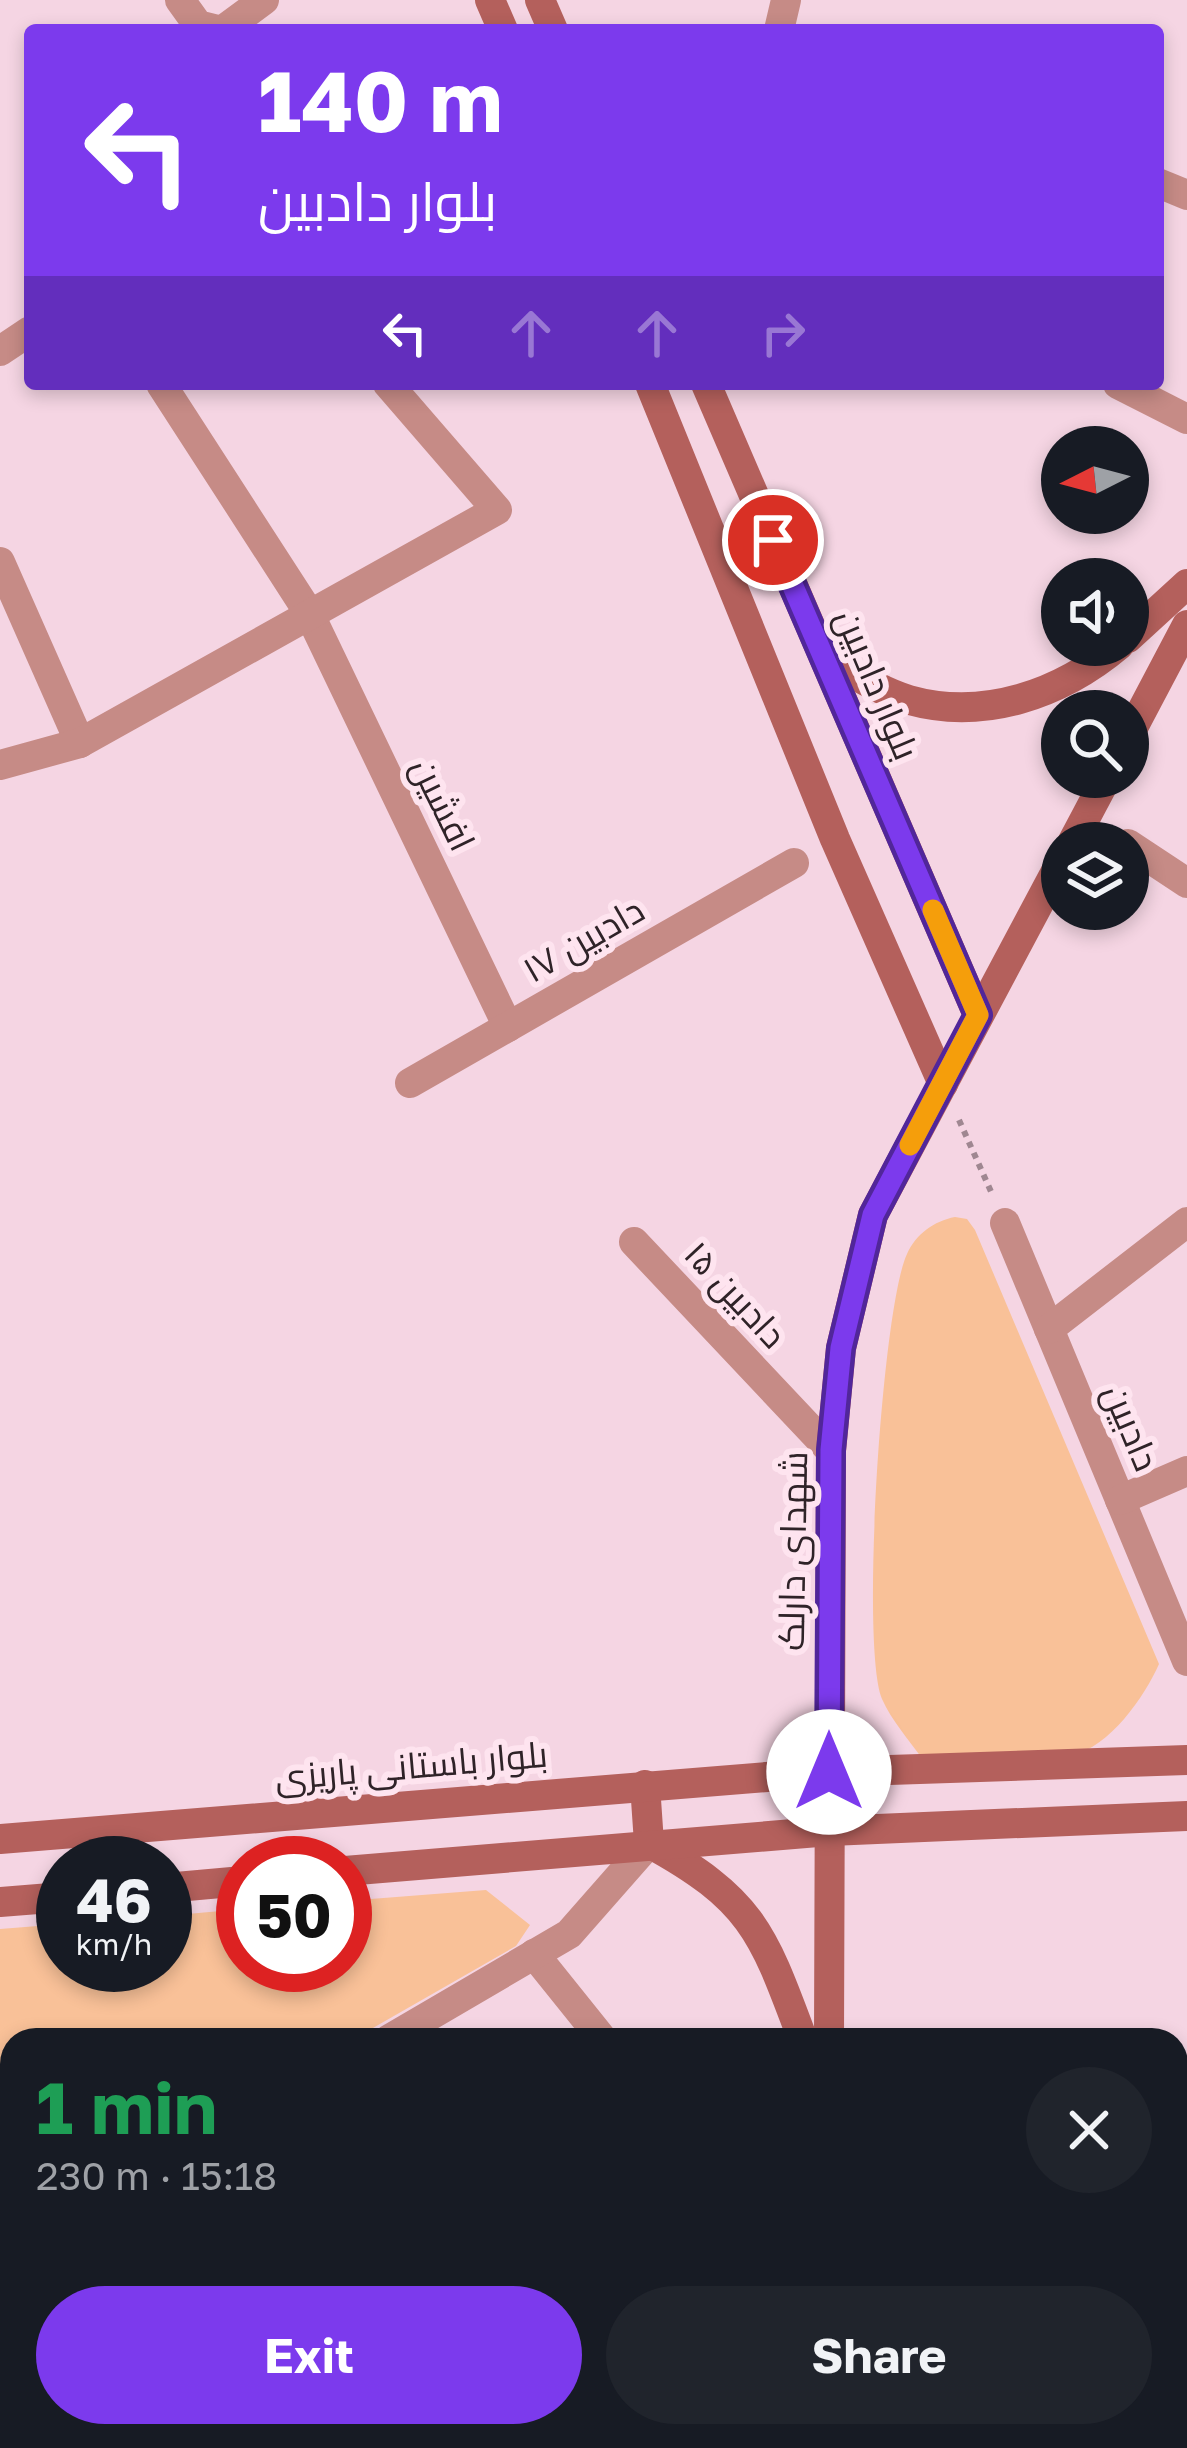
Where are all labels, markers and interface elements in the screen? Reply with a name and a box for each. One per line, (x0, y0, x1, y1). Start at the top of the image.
text: 140 m (258, 50, 503, 150)
icon: left (60, 72, 216, 228)
text: بلوار دادبین (258, 168, 497, 233)
icon: left (372, 300, 438, 366)
icon: ahead (498, 300, 564, 366)
icon: ahead (624, 300, 690, 366)
icon: right (750, 300, 816, 366)
north arrow (1041, 426, 1149, 534)
map controls (1041, 426, 1149, 930)
pin (722, 489, 824, 591)
icon: arrive (740, 507, 806, 573)
button: sound (1041, 558, 1149, 666)
street label: بلوار دادبین (826, 602, 929, 766)
button: search (1041, 690, 1149, 798)
street label: افشین (402, 750, 485, 858)
button: layers (1041, 822, 1149, 930)
street label: دادبین ۱۷ (515, 887, 652, 992)
street label: دادبین ۱۵ (675, 1232, 796, 1357)
street label: دادبین (1094, 1377, 1169, 1477)
street label: شهدای دارلک (769, 1451, 816, 1651)
position arrow (766, 1709, 892, 1835)
street label: بلوار باستانی پاریزی (273, 1732, 549, 1801)
speed limit sign: 50 (216, 1836, 372, 1992)
text: 46 (76, 1863, 152, 1935)
text: km/h (76, 1926, 152, 1962)
text: 1 min (36, 2063, 217, 2150)
button: close (1026, 2067, 1152, 2193)
text: 230 m · 15:18 (36, 2152, 277, 2199)
button: Exit (36, 2286, 582, 2424)
button: Share (606, 2286, 1152, 2424)

